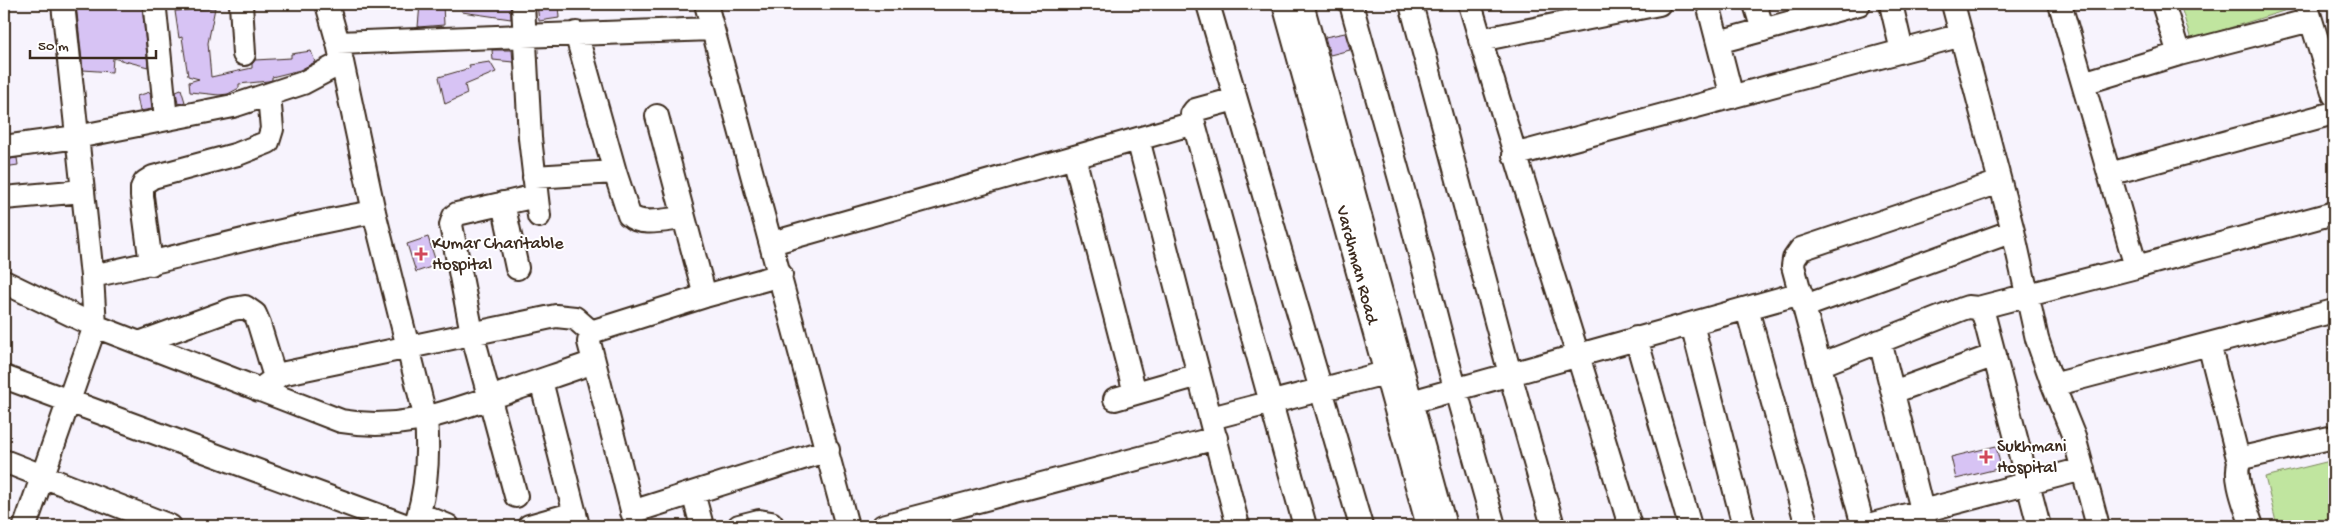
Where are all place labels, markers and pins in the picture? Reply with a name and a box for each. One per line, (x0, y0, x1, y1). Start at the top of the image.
place label: Kumar Charitable Hospital (432, 234, 564, 276)
marker: Kumar Charitable Hospital (414, 247, 428, 261)
place label: Sukhmani Hospital (1997, 437, 2067, 479)
marker: Sukhmani Hospital (1979, 450, 1993, 464)

